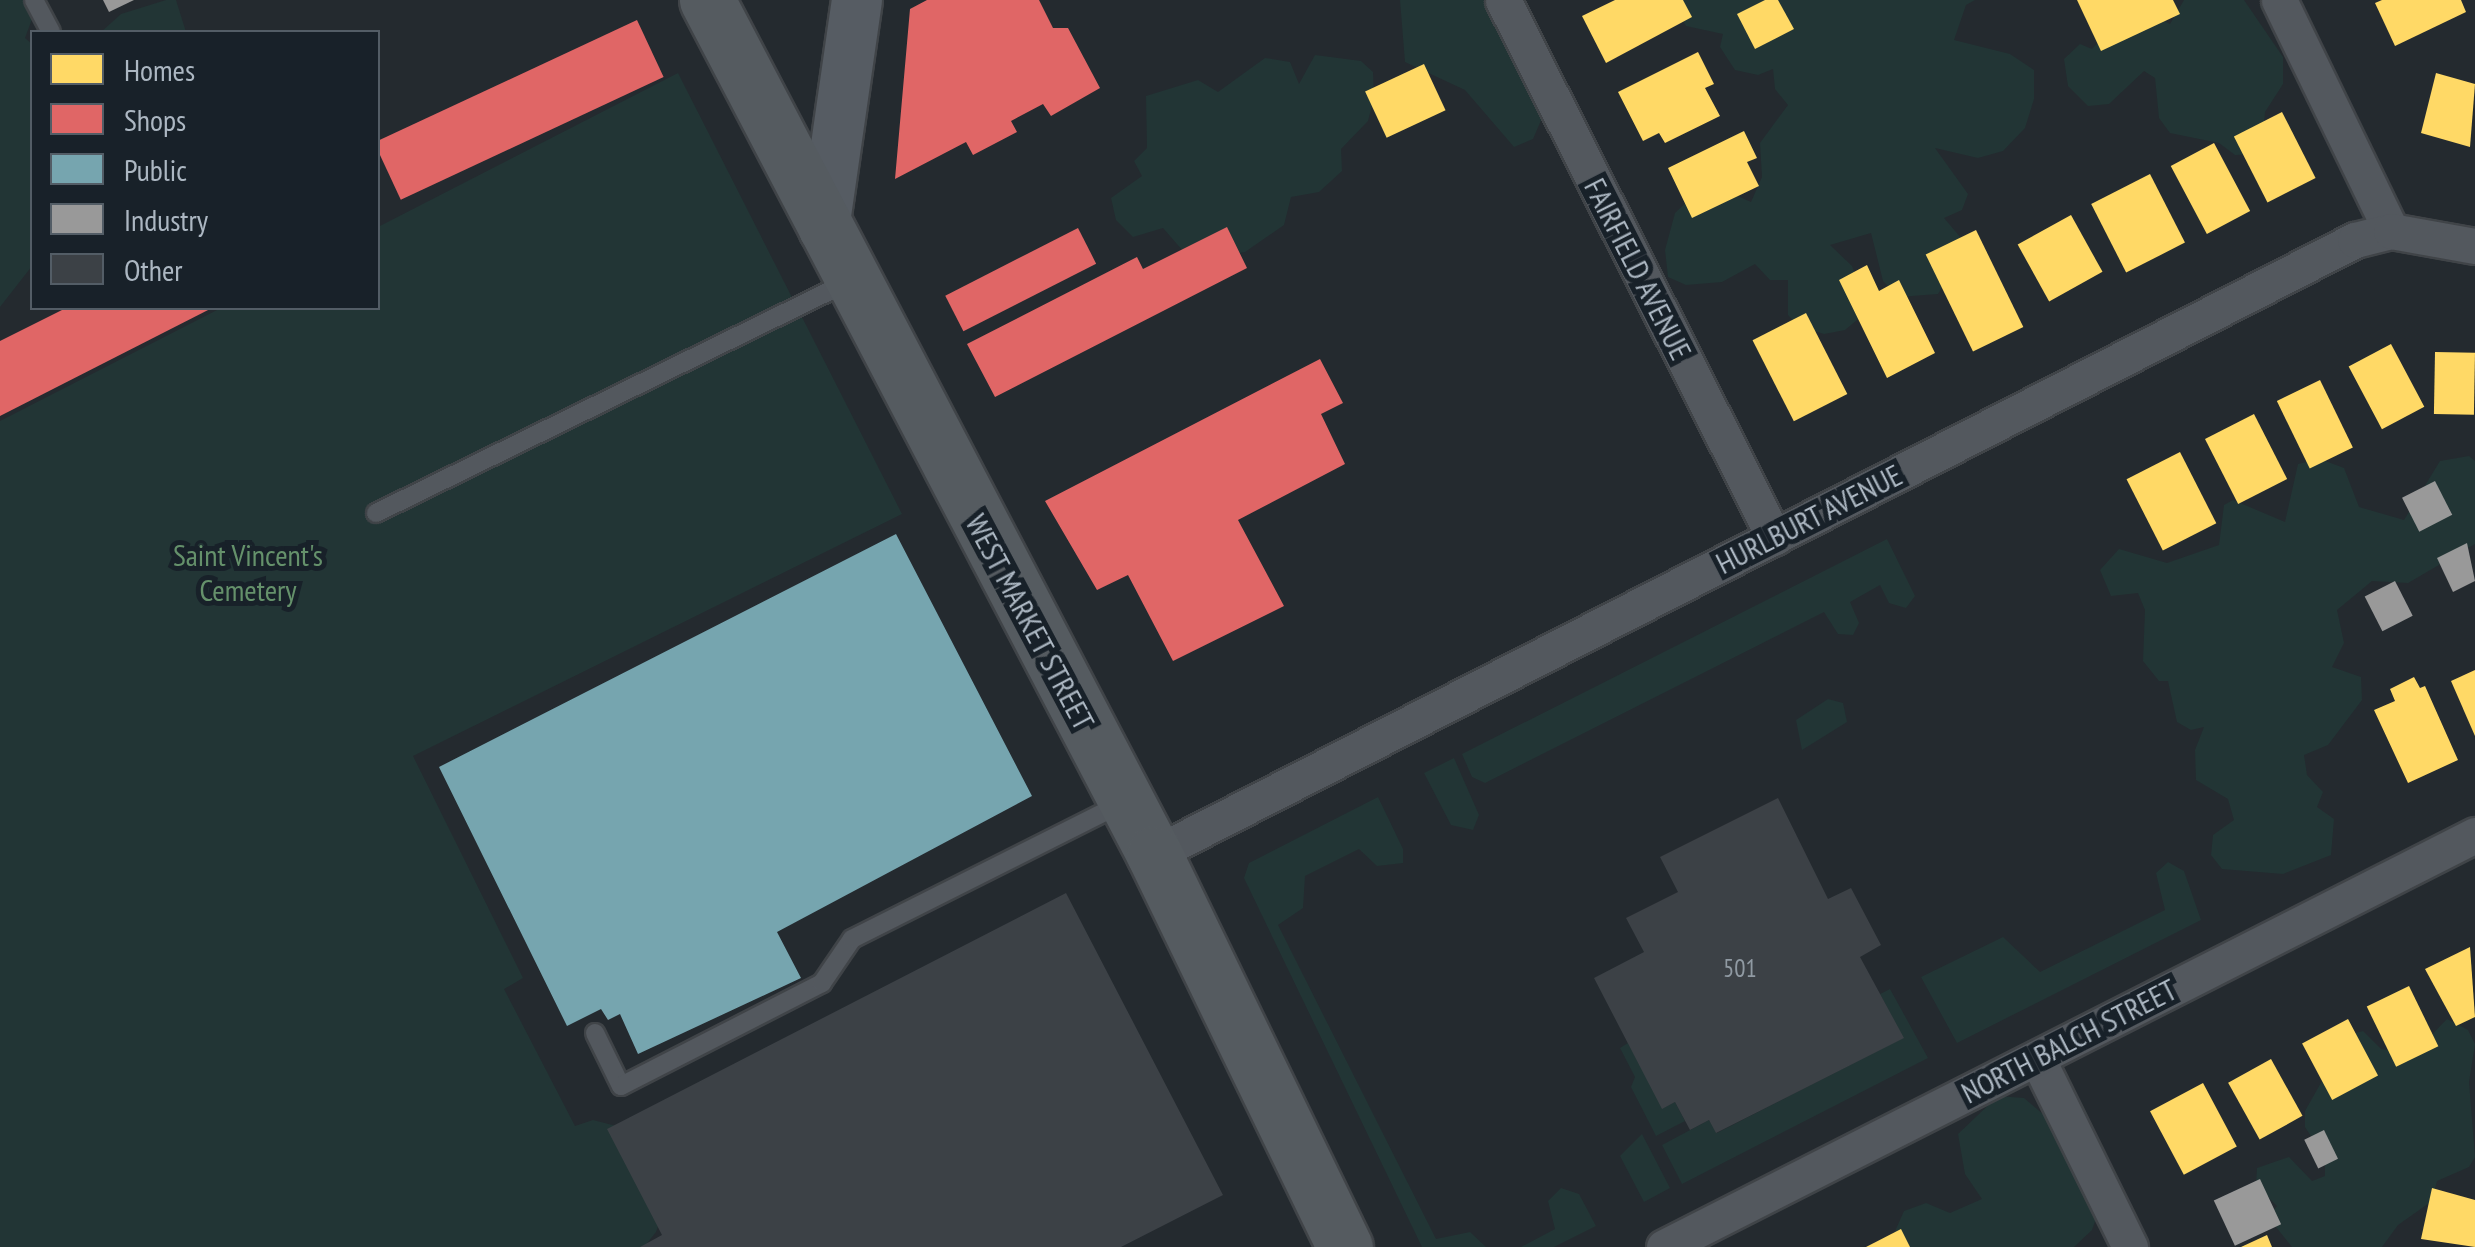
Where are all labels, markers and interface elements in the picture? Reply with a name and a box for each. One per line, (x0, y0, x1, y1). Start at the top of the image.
legend (30, 30, 380, 310)
text: Homes (124, 50, 195, 89)
text: Shops (124, 100, 186, 139)
text: Public (124, 150, 187, 189)
street label: FAIRFIELD AVENUE (1577, 172, 1699, 366)
text: Industry (124, 200, 208, 239)
text: Other (124, 250, 183, 289)
street label: HURLBURT AVENUE (1709, 456, 1909, 582)
street label: WEST MARKET STREET (958, 507, 1102, 737)
park label: Saint Vincent's Cemetery (173, 537, 323, 608)
house number: 501 (1723, 953, 1757, 983)
street label: NORTH BALCH STREET (1955, 971, 2183, 1111)

